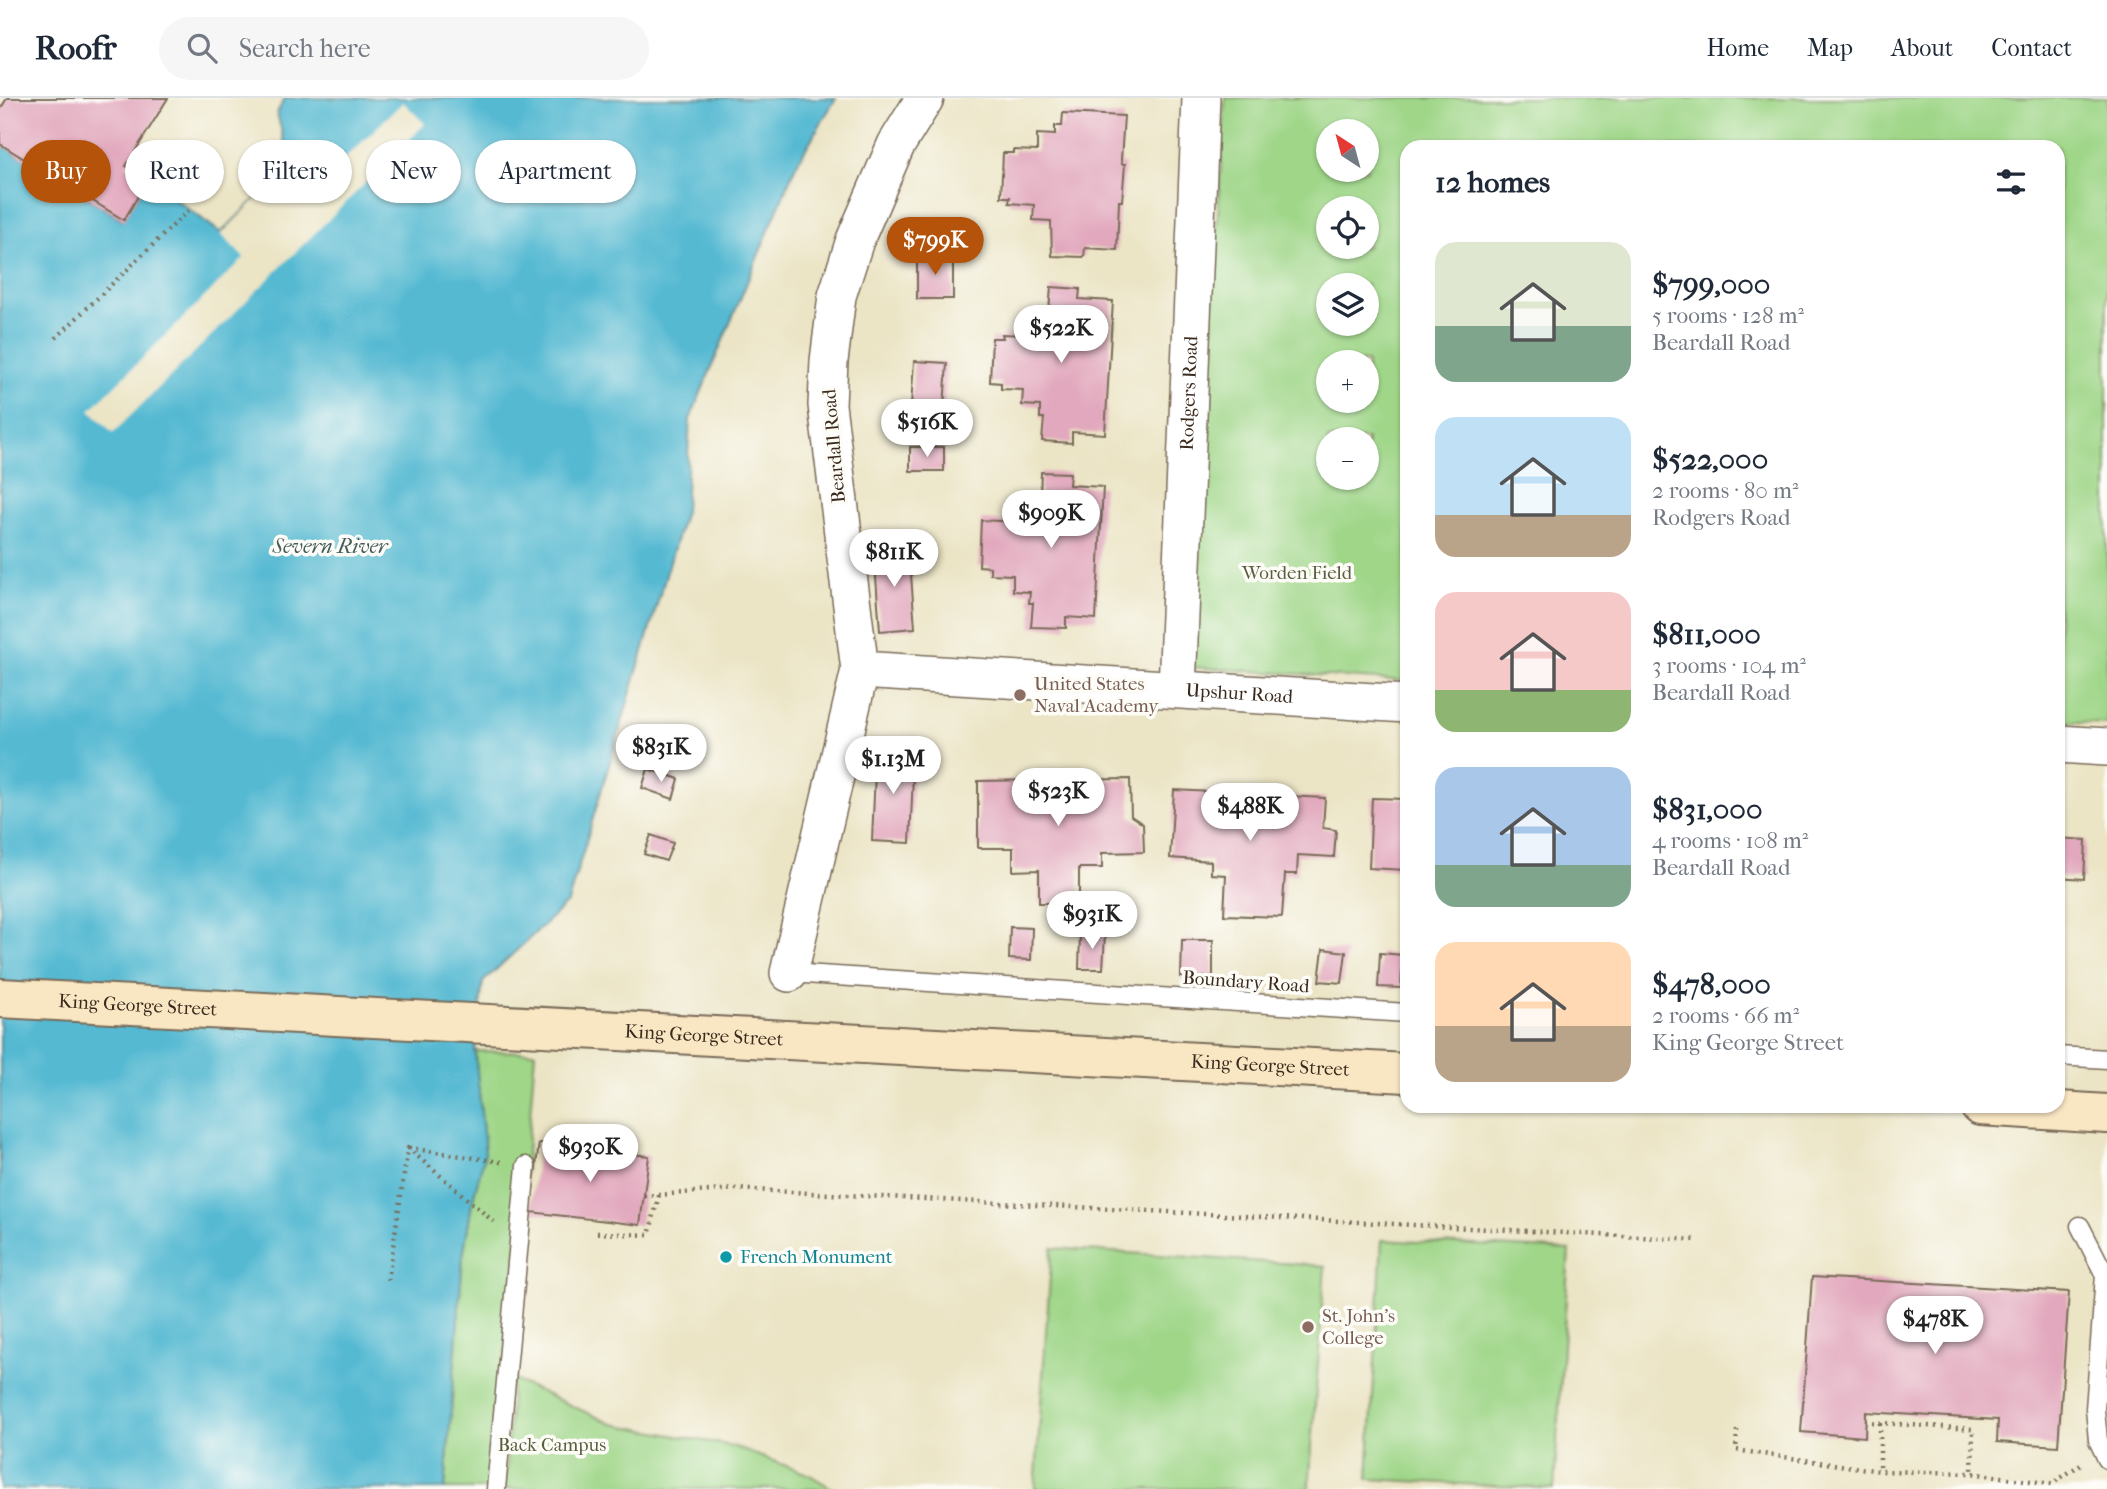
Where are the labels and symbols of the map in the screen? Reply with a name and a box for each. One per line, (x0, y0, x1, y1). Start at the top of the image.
north arrow (1316, 119, 1379, 182)
pin: $799K (886, 218, 984, 277)
pin: $522K (1012, 306, 1110, 365)
street label: Rodgers Road (1176, 335, 1202, 451)
street label: Beardall Road (818, 387, 850, 504)
pin: $516K (878, 400, 976, 459)
pin: $909K (1002, 490, 1100, 550)
pin: $811K (845, 530, 943, 589)
water label: Severn River (272, 534, 389, 558)
park label: Worden Field (1241, 562, 1353, 584)
place label: United States Naval Academy (1034, 673, 1159, 717)
street label: Upshur Road (1185, 679, 1294, 708)
marker: United States Naval Academy (1012, 687, 1028, 703)
pin: $831K (612, 724, 710, 784)
pin: $1.13M (836, 736, 950, 796)
pin: $523K (1009, 768, 1107, 828)
pin: $488K (1201, 784, 1299, 843)
pin: $931K (1043, 892, 1141, 951)
street label: Boundary Road (1182, 967, 1311, 997)
street label: King George Street (58, 990, 218, 1021)
street label: King George Street (624, 1020, 784, 1051)
street label: King George Street (1190, 1050, 1350, 1081)
pin: $930K (541, 1124, 639, 1184)
place label: French Monument (740, 1246, 893, 1268)
marker: French Monument (718, 1249, 734, 1265)
pin: $478K (1886, 1296, 1984, 1356)
place label: St. John's College (1322, 1305, 1395, 1349)
marker: St. John's College (1300, 1319, 1316, 1335)
park label: Back Campus (498, 1434, 606, 1456)

